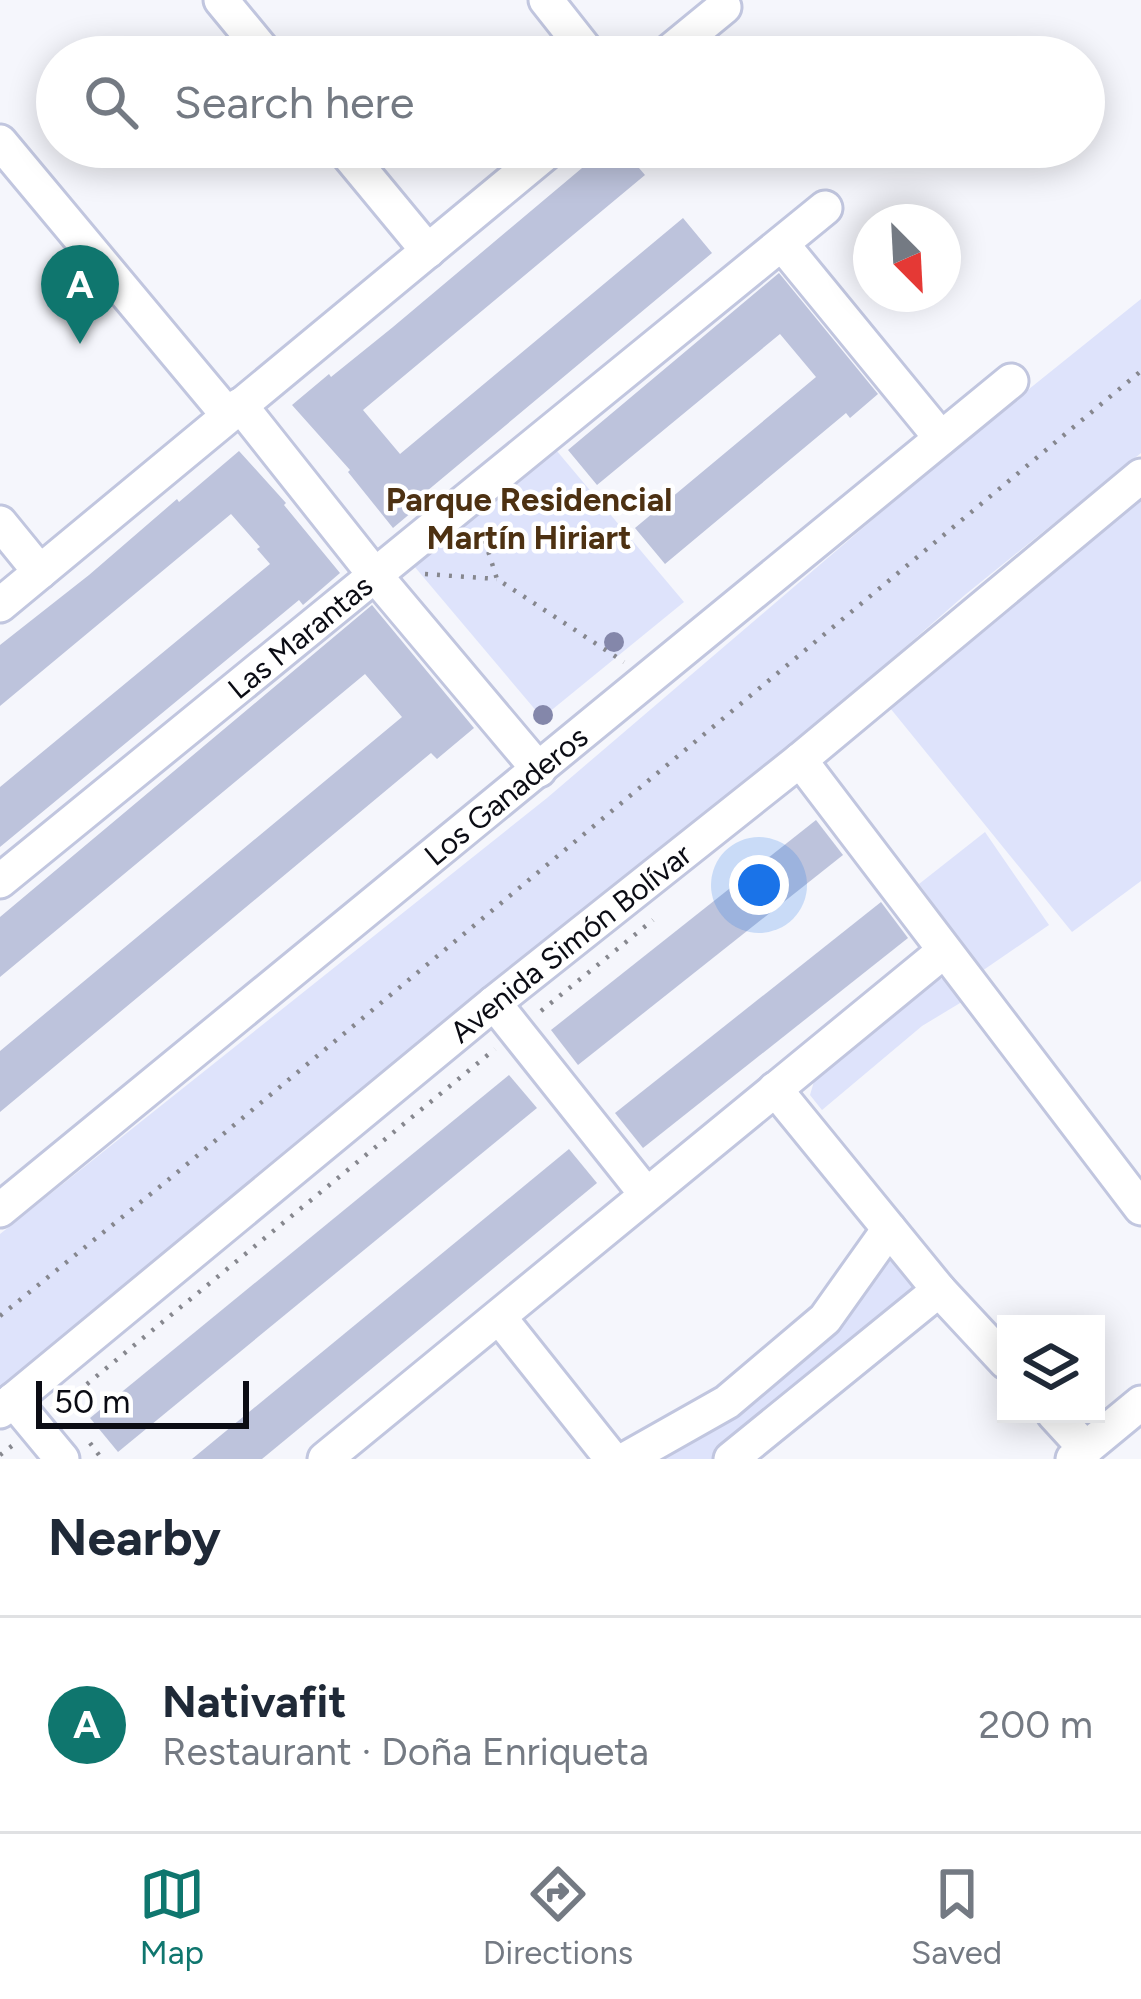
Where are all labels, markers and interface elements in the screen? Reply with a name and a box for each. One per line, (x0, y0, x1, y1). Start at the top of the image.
search box (36, 36, 1105, 168)
icon: search (78, 69, 144, 135)
text: Search here (174, 75, 414, 129)
north arrow (853, 204, 961, 312)
pin: A (41, 245, 119, 344)
district label: Parque Residencial Martín Hiriart (386, 480, 672, 557)
street label: Las Marantas (220, 566, 380, 706)
street label: Los Ganaderos (417, 718, 595, 873)
street label: Avenida Simón Bolívar (442, 835, 698, 1050)
your location (729, 855, 789, 915)
map controls (997, 1315, 1105, 1423)
button: layers (997, 1315, 1105, 1423)
scale bar (36, 1375, 249, 1428)
text: 50 m (54, 1382, 130, 1421)
text: Nearby (48, 1507, 221, 1568)
text: Nativafit (162, 1674, 347, 1728)
text: A (73, 1701, 101, 1748)
text: 200 m (978, 1701, 1093, 1748)
text: Restaurant · Doña Enriqueta (162, 1728, 649, 1775)
tab: Map (139, 1861, 205, 1972)
tab: Directions (483, 1861, 633, 1972)
tab: Saved (911, 1861, 1002, 1972)

